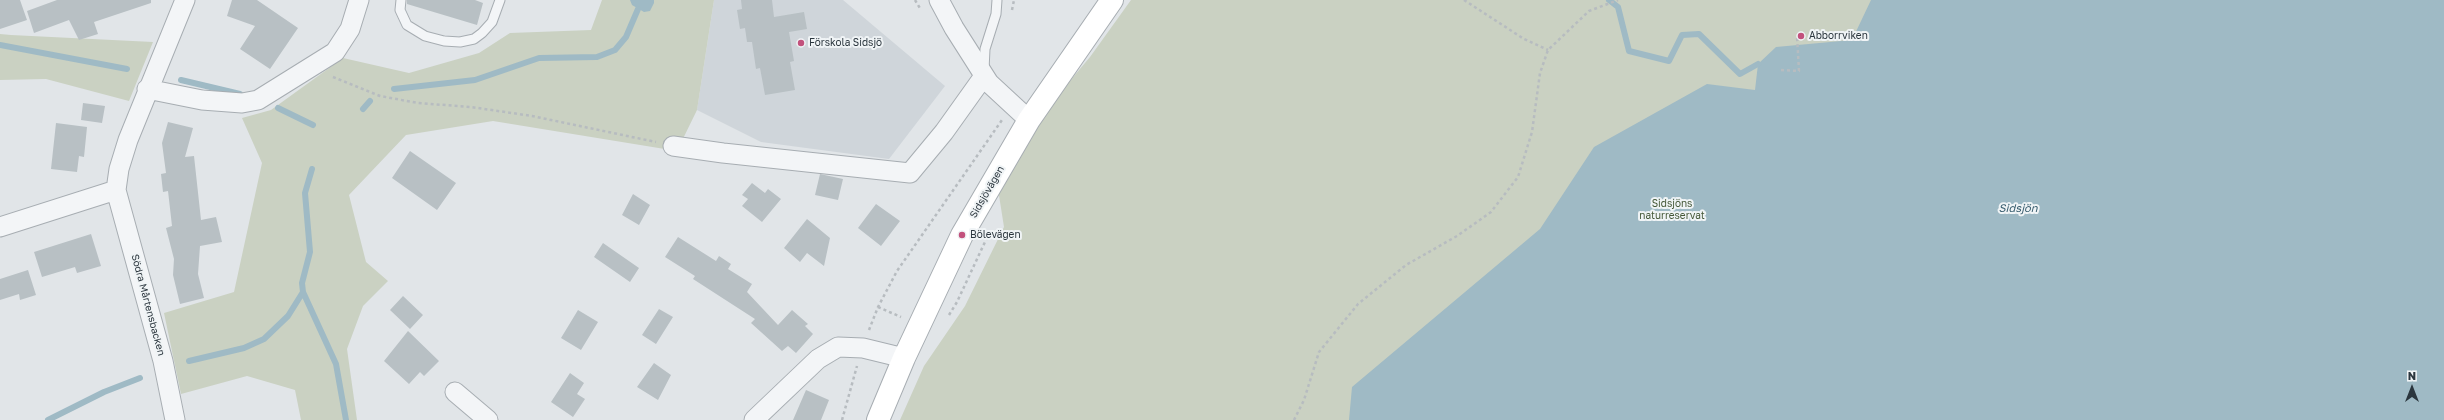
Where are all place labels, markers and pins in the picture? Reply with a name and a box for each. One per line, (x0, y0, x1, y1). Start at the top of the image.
place label: Abborrviken (1809, 30, 1868, 42)
marker: Abborrviken (1796, 31, 1806, 41)
place label: Förskola Sidsjö (809, 37, 882, 49)
marker: Förskola Sidsjö (796, 38, 806, 48)
place label: Bölevägen (970, 229, 1021, 241)
marker: Bölevägen (957, 230, 967, 240)

